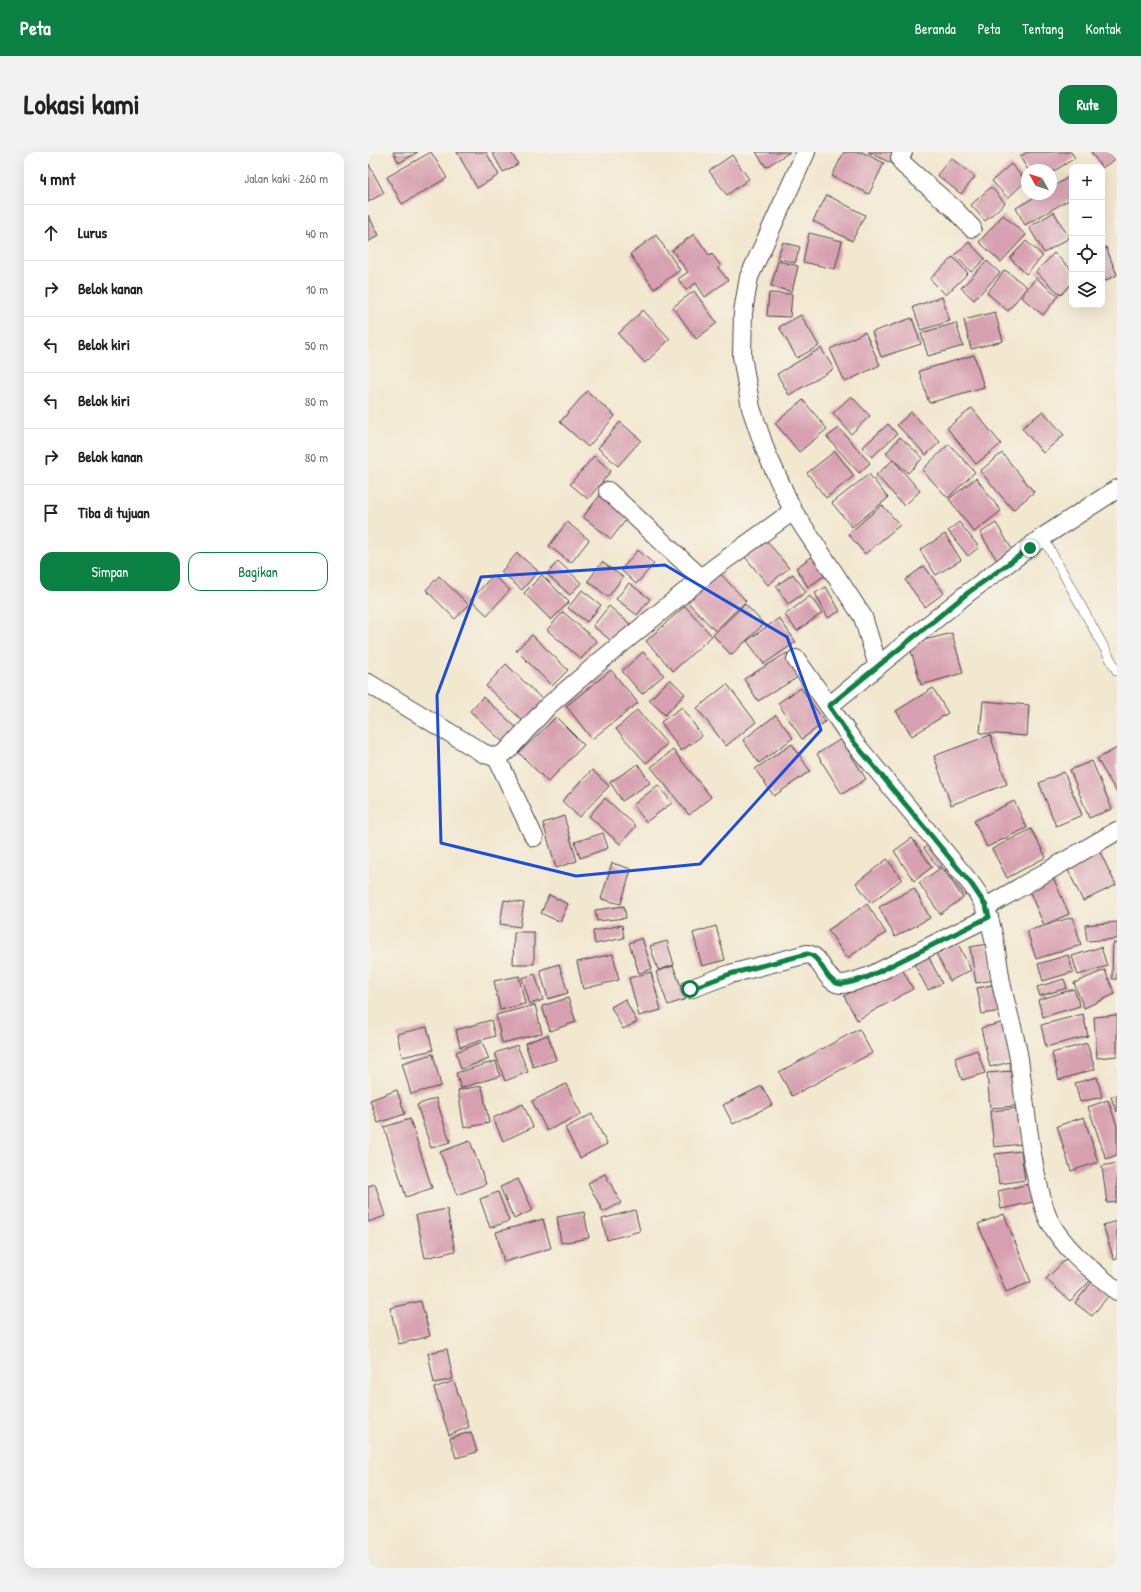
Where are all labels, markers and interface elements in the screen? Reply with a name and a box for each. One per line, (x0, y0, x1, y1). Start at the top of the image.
text: Peta (20, 15, 51, 41)
text: Beranda (915, 19, 956, 38)
text: Peta (978, 19, 1000, 38)
text: Tentang (1022, 19, 1064, 38)
text: Kontak (1086, 19, 1121, 38)
text: Lokasi kami (24, 85, 140, 123)
button: Rute (1059, 85, 1117, 124)
north arrow (1021, 164, 1057, 200)
map controls (1069, 164, 1105, 308)
button: + (1069, 164, 1105, 200)
text: 4 mnt (40, 167, 75, 190)
text: Jalan kaki · 260 m (244, 169, 328, 187)
button: − (1069, 200, 1105, 236)
icon: ahead (40, 222, 62, 244)
text: Lurus (78, 222, 107, 243)
text: 40 m (305, 224, 328, 242)
button: locate (1069, 236, 1105, 272)
button: layers (1069, 272, 1105, 308)
icon: right (40, 278, 62, 300)
text: Belok kanan (78, 278, 143, 299)
text: 10 m (306, 280, 328, 298)
icon: left (40, 334, 62, 356)
text: Belok kiri (78, 334, 130, 355)
text: 50 m (305, 336, 328, 354)
icon: left (40, 390, 62, 412)
text: Belok kiri (78, 390, 130, 411)
text: 80 m (305, 392, 328, 410)
icon: right (40, 446, 62, 468)
text: Belok kanan (78, 446, 143, 467)
text: 80 m (305, 448, 328, 466)
icon: arrive (40, 502, 62, 524)
text: Tiba di tujuan (78, 502, 150, 523)
route end (1021, 539, 1039, 557)
button: Simpan (40, 552, 180, 591)
button: Bagikan (188, 552, 328, 591)
route start (681, 980, 699, 998)

